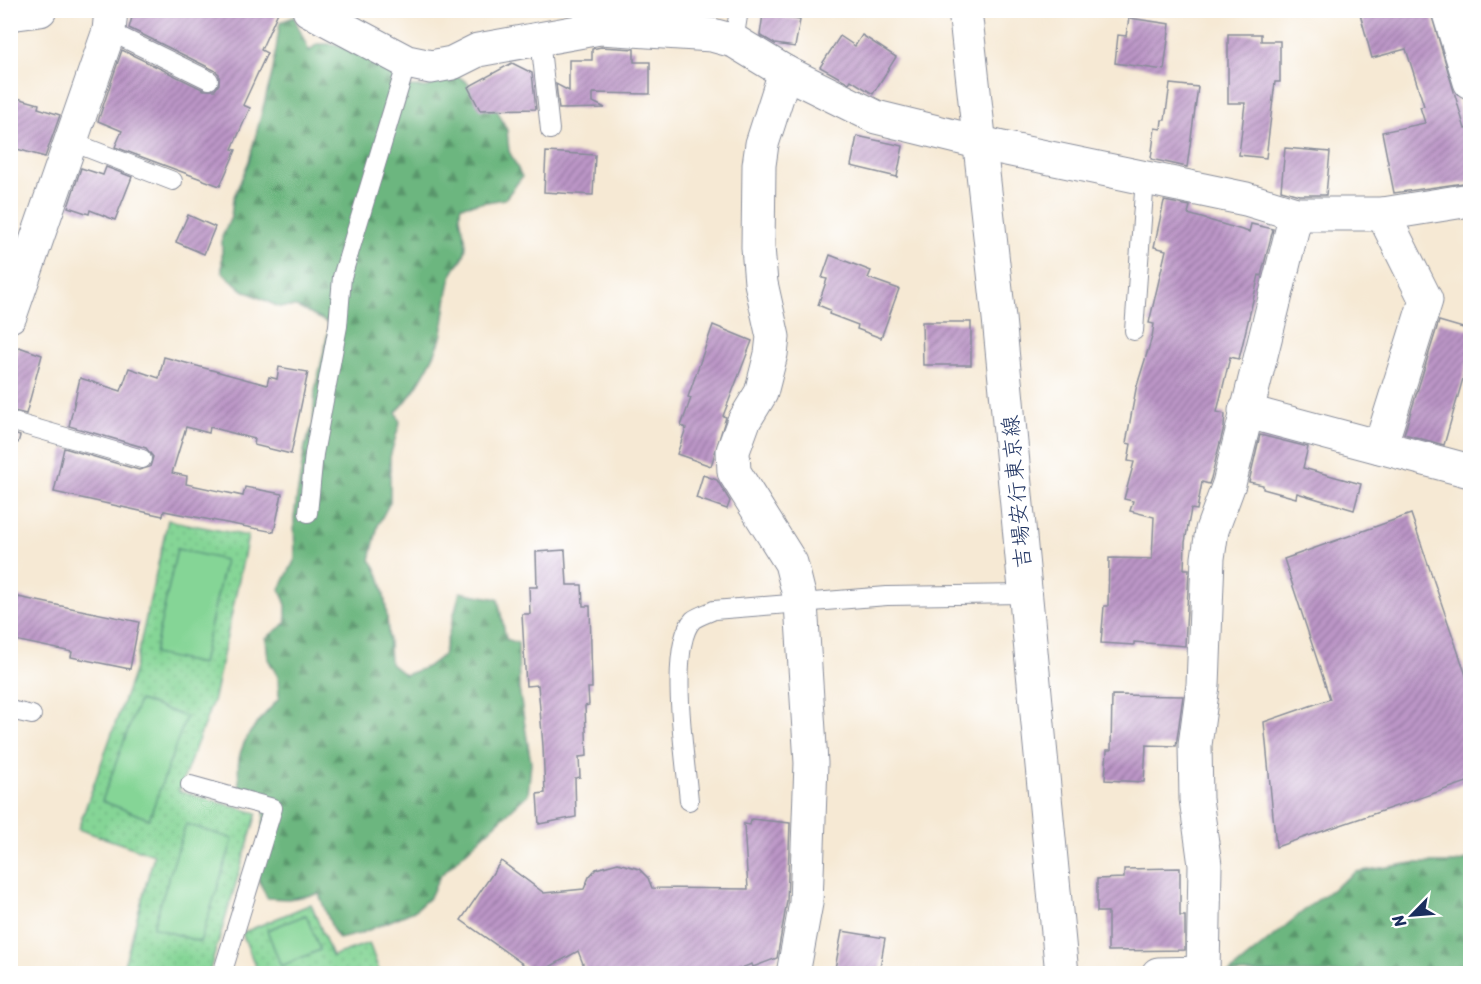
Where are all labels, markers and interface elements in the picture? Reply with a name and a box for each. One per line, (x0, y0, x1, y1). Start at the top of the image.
street label: 吉場安行東京線 (990, 414, 1043, 570)
north arrow (1382, 885, 1442, 945)
text: N (1383, 909, 1415, 933)

